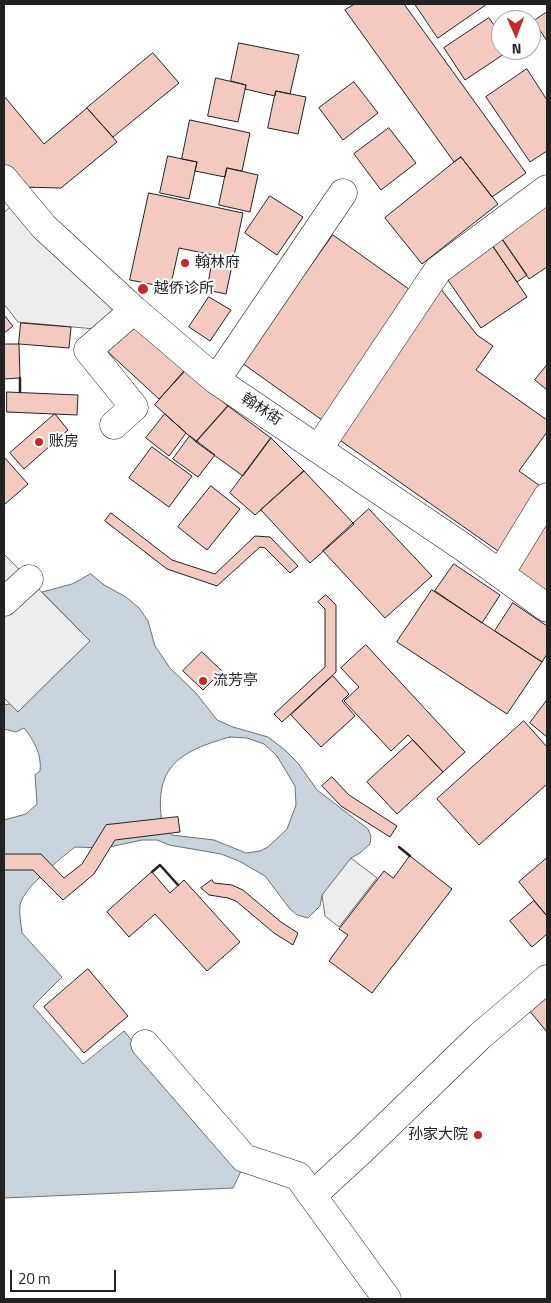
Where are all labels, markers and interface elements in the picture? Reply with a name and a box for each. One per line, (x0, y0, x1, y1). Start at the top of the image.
north arrow (491, 10, 541, 60)
text: N (511, 39, 522, 60)
place label: 翰林府 (195, 254, 240, 272)
marker: 翰林府 (179, 257, 191, 269)
place label: 越侨诊所 (154, 280, 214, 298)
marker: 越侨诊所 (136, 282, 150, 296)
street label: 翰林街 (237, 390, 285, 430)
place label: 账房 (49, 433, 79, 451)
marker: 账房 (33, 436, 45, 448)
place label: 流芳亭 (213, 672, 258, 690)
marker: 流芳亭 (197, 675, 209, 687)
place label: 孙家大院 (408, 1126, 468, 1144)
marker: 孙家大院 (472, 1129, 484, 1141)
scale bar (12, 1260, 119, 1292)
text: 20 m (18, 1267, 51, 1290)

